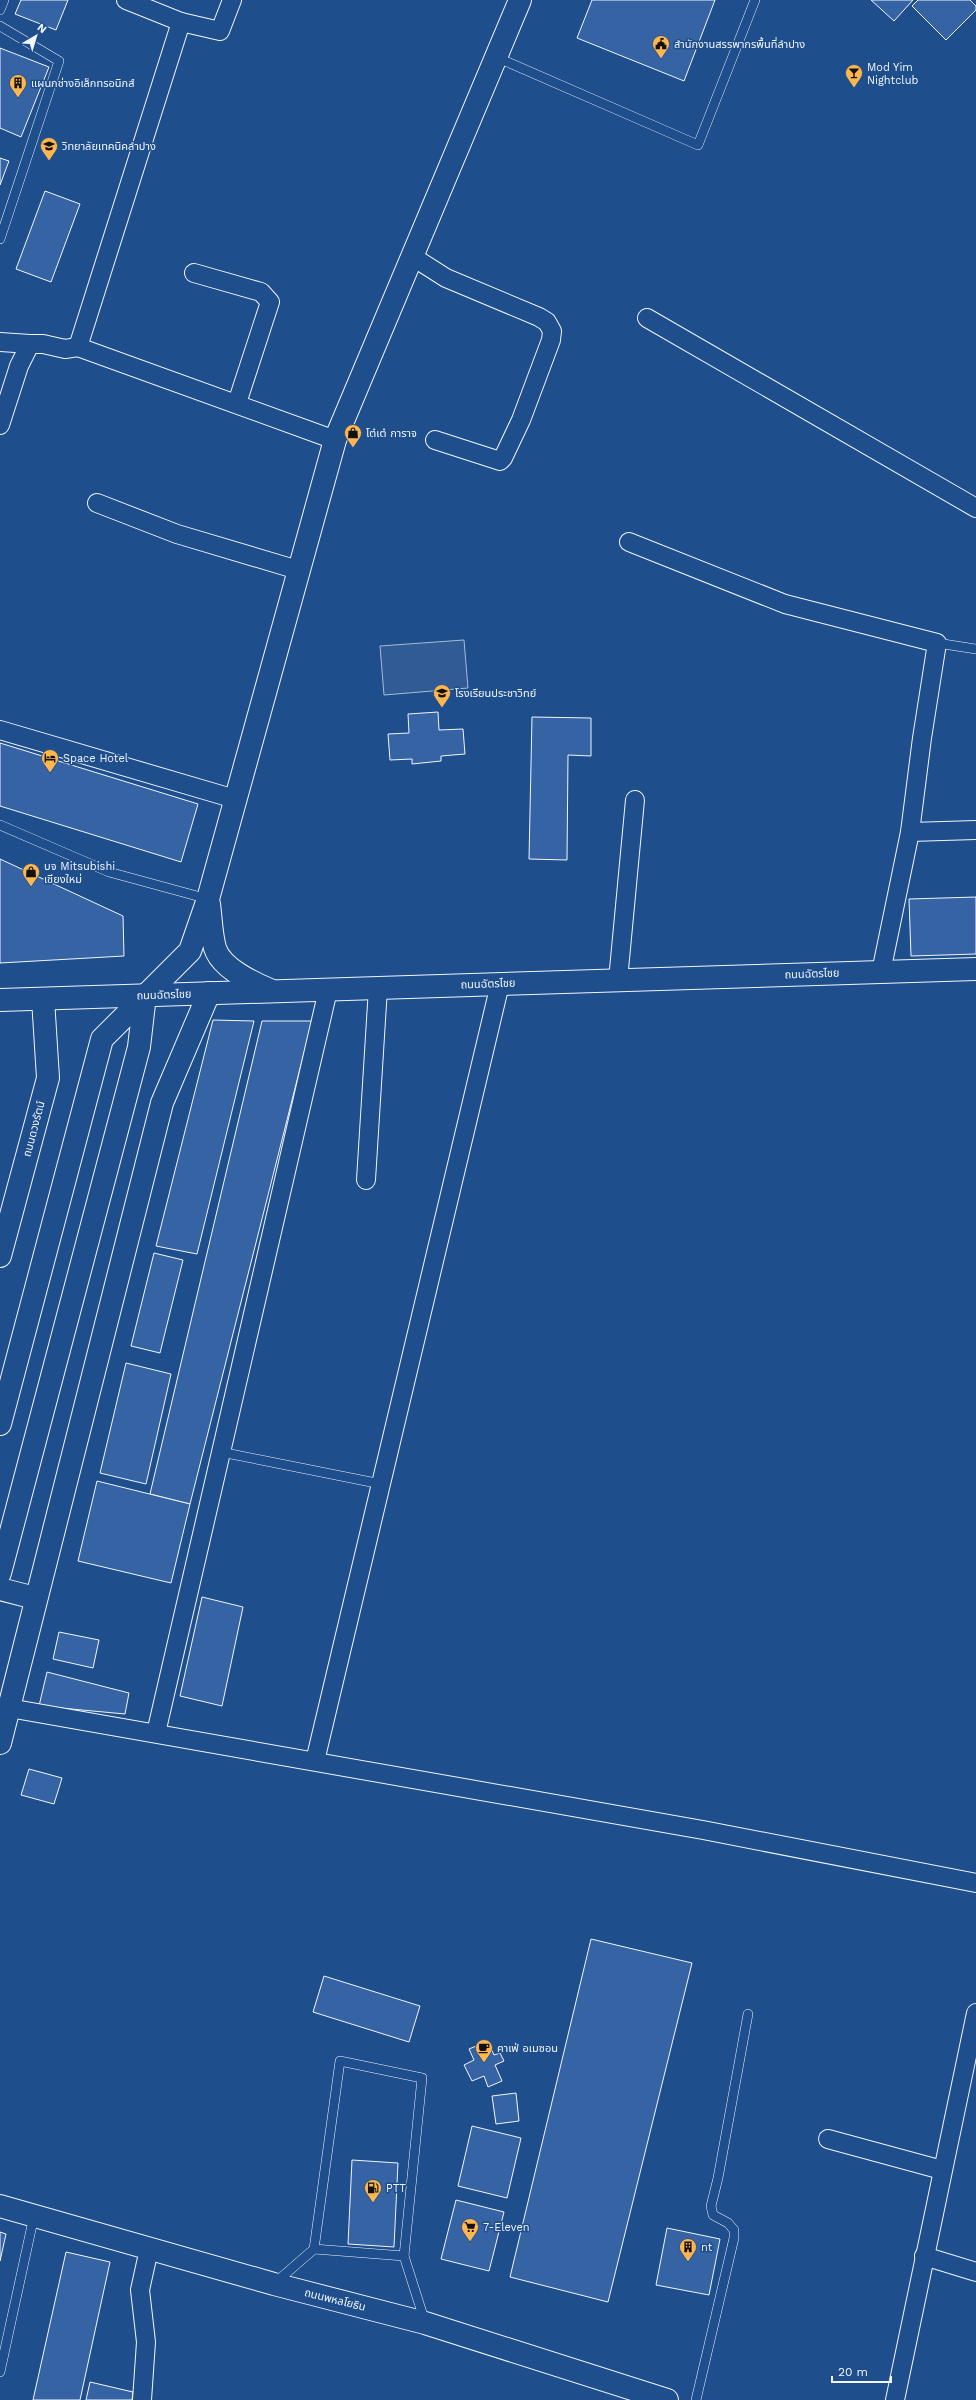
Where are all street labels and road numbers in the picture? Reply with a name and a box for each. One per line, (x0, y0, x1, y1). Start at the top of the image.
street label: ถนนฉัตรไชย (784, 967, 840, 981)
street label: ถนนฉัตรไชย (460, 977, 516, 991)
street label: ถนนฉัตรไชย (136, 988, 192, 1002)
street label: ถนนดวงรัตน์ (20, 1100, 48, 1158)
street label: ถนนพหลโยธิน (303, 2286, 367, 2314)

